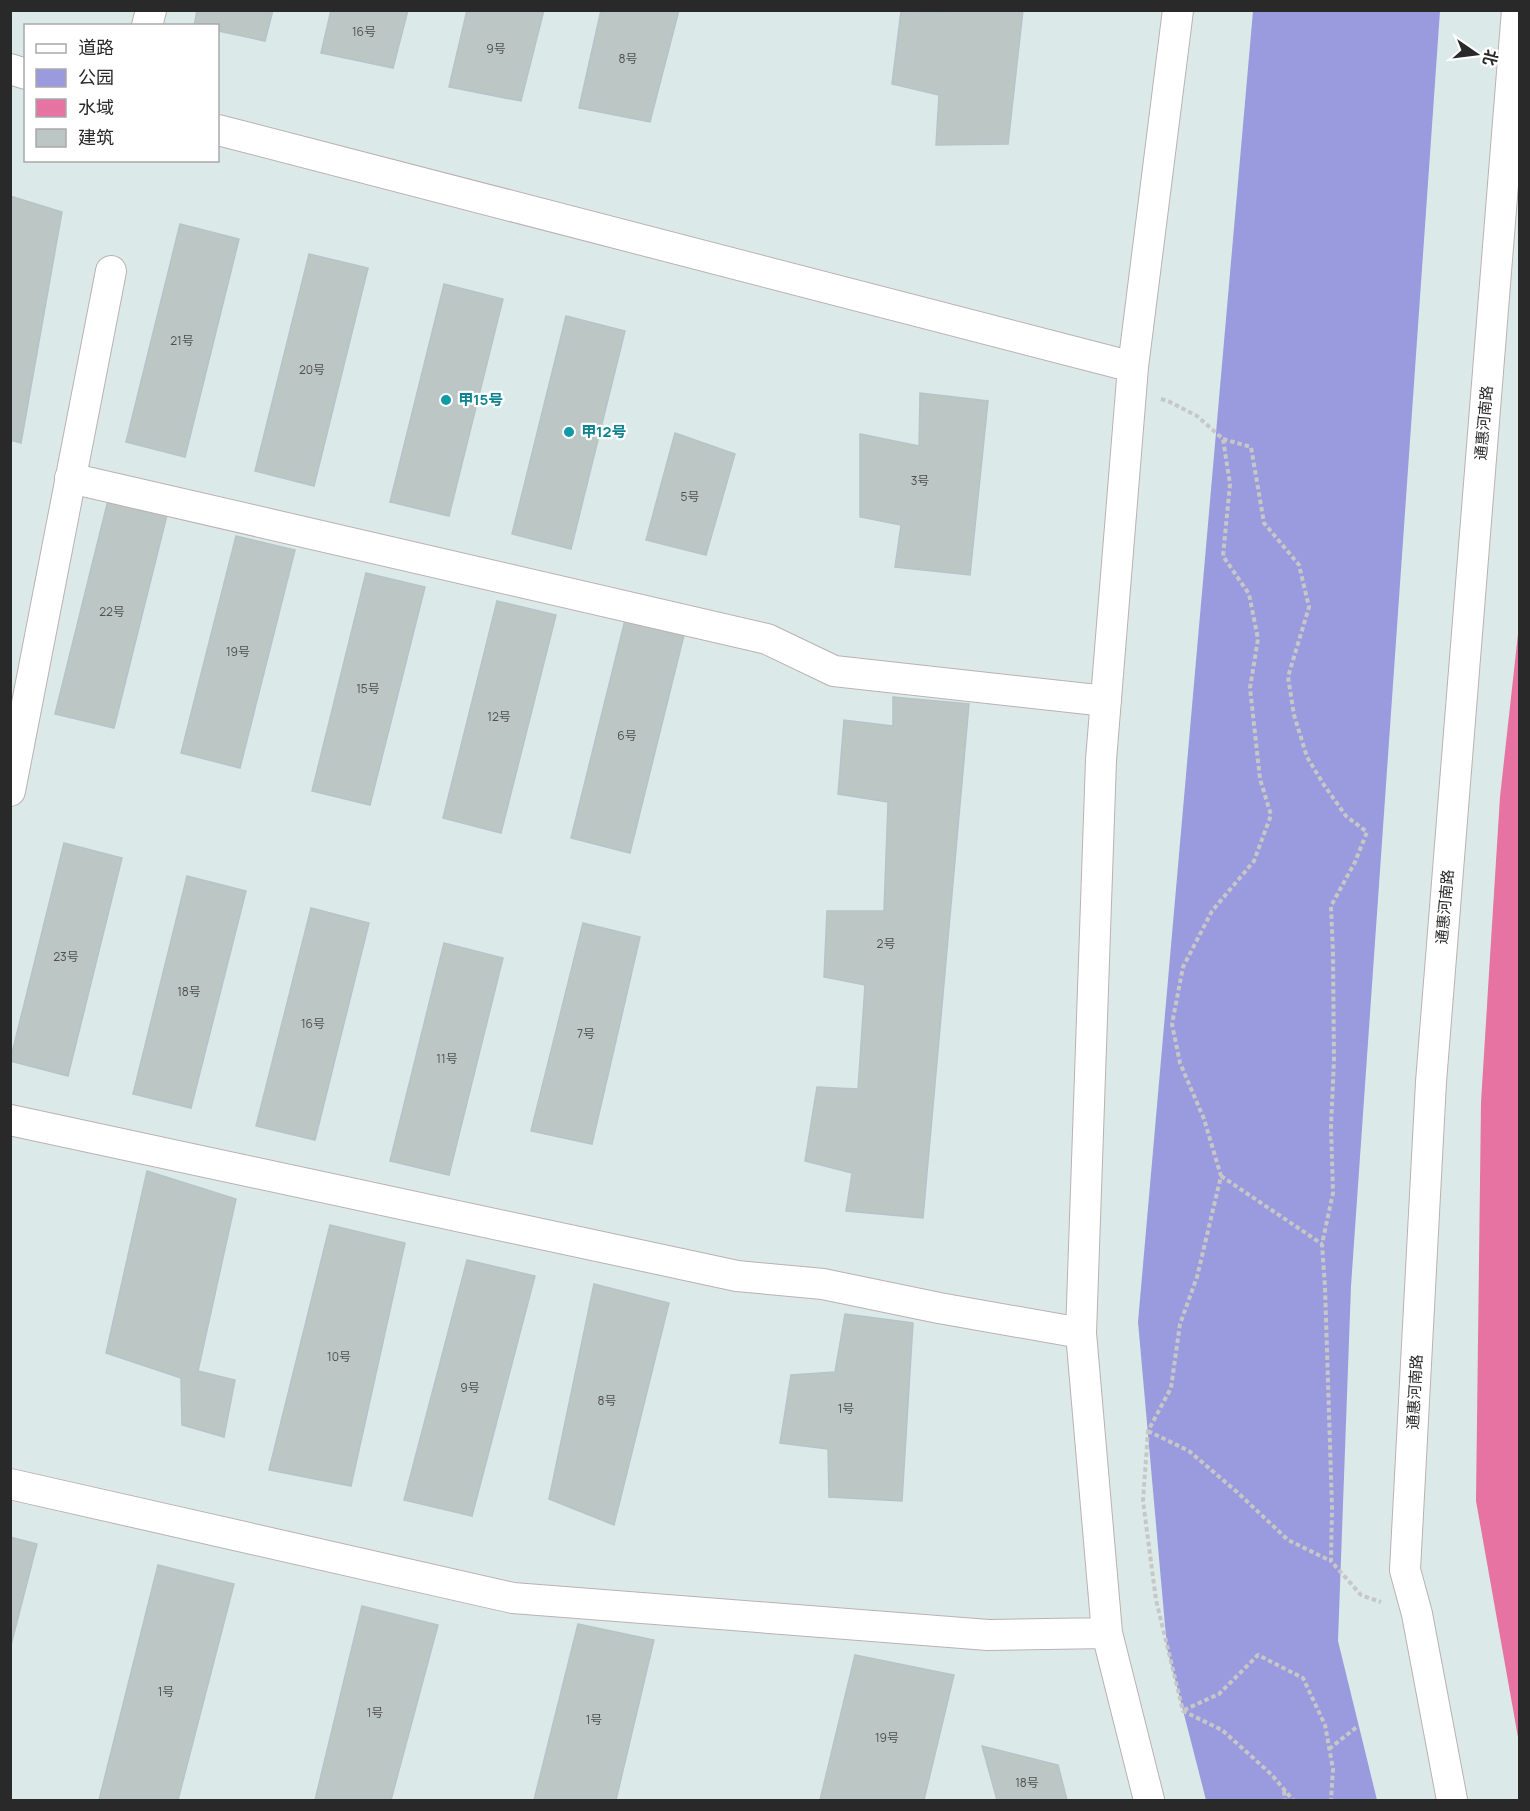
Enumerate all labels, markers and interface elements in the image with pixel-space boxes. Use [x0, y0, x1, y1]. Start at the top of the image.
house number: 16号 [352, 23, 376, 40]
legend [24, 24, 219, 162]
north arrow [1446, 24, 1506, 84]
text: 道路 [78, 35, 114, 59]
house number: 9号 [486, 40, 506, 57]
text: 北 [1478, 47, 1503, 68]
house number: 8号 [619, 50, 637, 67]
text: 公园 [78, 65, 114, 89]
text: 水域 [78, 95, 114, 119]
text: 建筑 [78, 125, 114, 149]
house number: 21号 [170, 332, 194, 349]
house number: 20号 [299, 361, 325, 378]
street label: 通惠河南路 [1470, 385, 1497, 461]
place label: 甲15号 [458, 389, 503, 410]
marker: 甲15号 [439, 393, 453, 407]
place label: 甲12号 [581, 421, 627, 442]
marker: 甲12号 [562, 425, 576, 439]
house number: 3号 [911, 472, 929, 489]
house number: 5号 [681, 488, 699, 505]
house number: 22号 [99, 603, 125, 620]
house number: 19号 [226, 643, 250, 660]
house number: 15号 [356, 680, 380, 697]
house number: 12号 [487, 708, 511, 725]
house number: 6号 [617, 727, 637, 744]
street label: 通惠河南路 [1431, 869, 1458, 945]
house number: 2号 [877, 935, 895, 952]
house number: 23号 [53, 948, 79, 965]
house number: 18号 [177, 983, 201, 1000]
house number: 16号 [301, 1015, 325, 1032]
house number: 7号 [577, 1025, 595, 1042]
house number: 11号 [436, 1050, 458, 1067]
house number: 10号 [327, 1348, 351, 1365]
street label: 通惠河南路 [1402, 1354, 1427, 1430]
house number: 9号 [460, 1379, 480, 1396]
house number: 8号 [598, 1392, 616, 1409]
house number: 1号 [838, 1400, 854, 1417]
house number: 1号 [158, 1683, 174, 1700]
house number: 1号 [367, 1704, 383, 1721]
house number: 1号 [586, 1711, 602, 1728]
house number: 19号 [875, 1729, 899, 1746]
house number: 18号 [1015, 1774, 1039, 1791]

